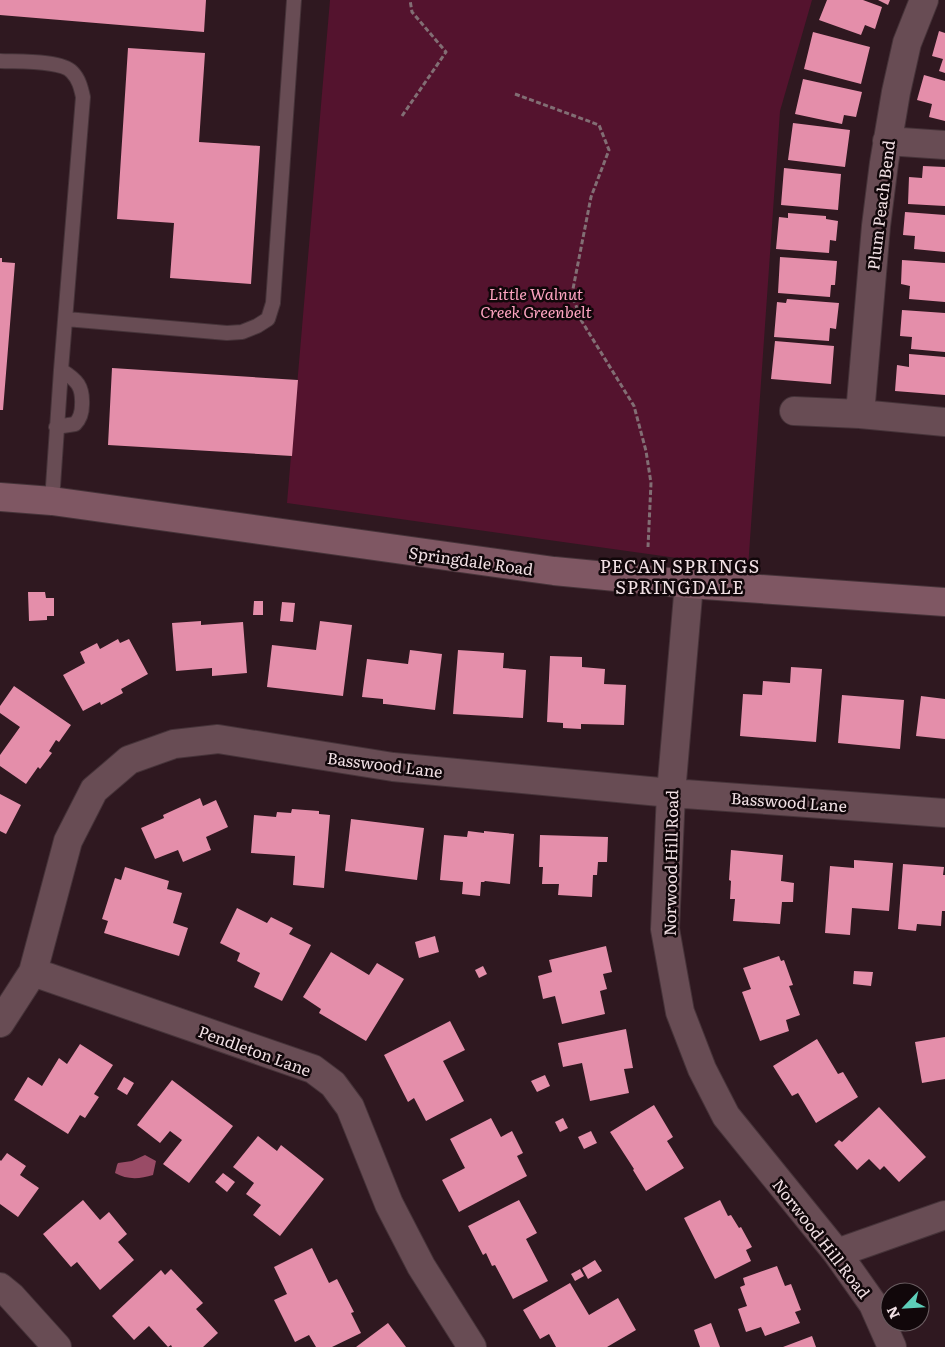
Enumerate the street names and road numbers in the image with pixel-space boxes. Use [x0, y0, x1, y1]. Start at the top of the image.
street label: Plum Peach Bend [860, 138, 900, 271]
street label: Springdale Road [407, 539, 535, 581]
street label: Basswood Lane [326, 745, 444, 783]
street label: Basswood Lane [730, 785, 848, 817]
street label: Norwood Hill Road [657, 790, 683, 936]
street label: Pendleton Lane [195, 1019, 315, 1081]
street label: Norwood Hill Road [768, 1173, 877, 1303]

